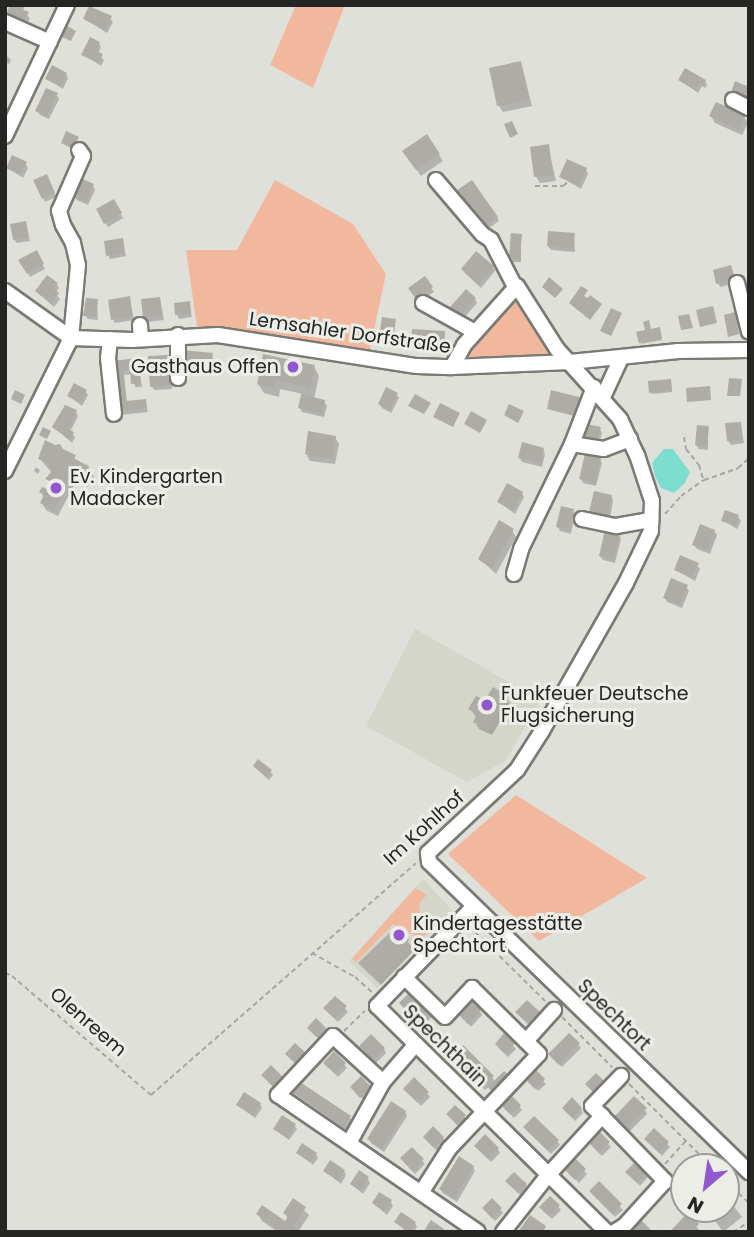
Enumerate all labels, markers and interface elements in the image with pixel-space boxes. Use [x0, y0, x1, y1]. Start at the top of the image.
street label: Lemsahler Dorfstraße [248, 308, 452, 358]
place label: Gasthaus Offen [131, 356, 279, 378]
marker: Gasthaus Offen [285, 359, 301, 375]
place label: Ev. Kindergarten Madacker [70, 466, 223, 510]
marker: Ev. Kindergarten Madacker [48, 480, 64, 496]
place label: Funkfeuer Deutsche Flugsicherung [501, 683, 688, 727]
marker: Funkfeuer Deutsche Flugsicherung [479, 697, 495, 713]
street label: Im Kohlhof [379, 786, 469, 870]
place label: Kindertagesstätte Spechtort [413, 913, 583, 957]
marker: Kindertagesstätte Spechtort [391, 927, 407, 943]
street label: Spechtort [573, 975, 655, 1055]
street label: Olenreem [45, 983, 131, 1061]
street label: Spechthain [398, 1000, 492, 1092]
north arrow [670, 1153, 740, 1223]
text: N [683, 1190, 708, 1220]

